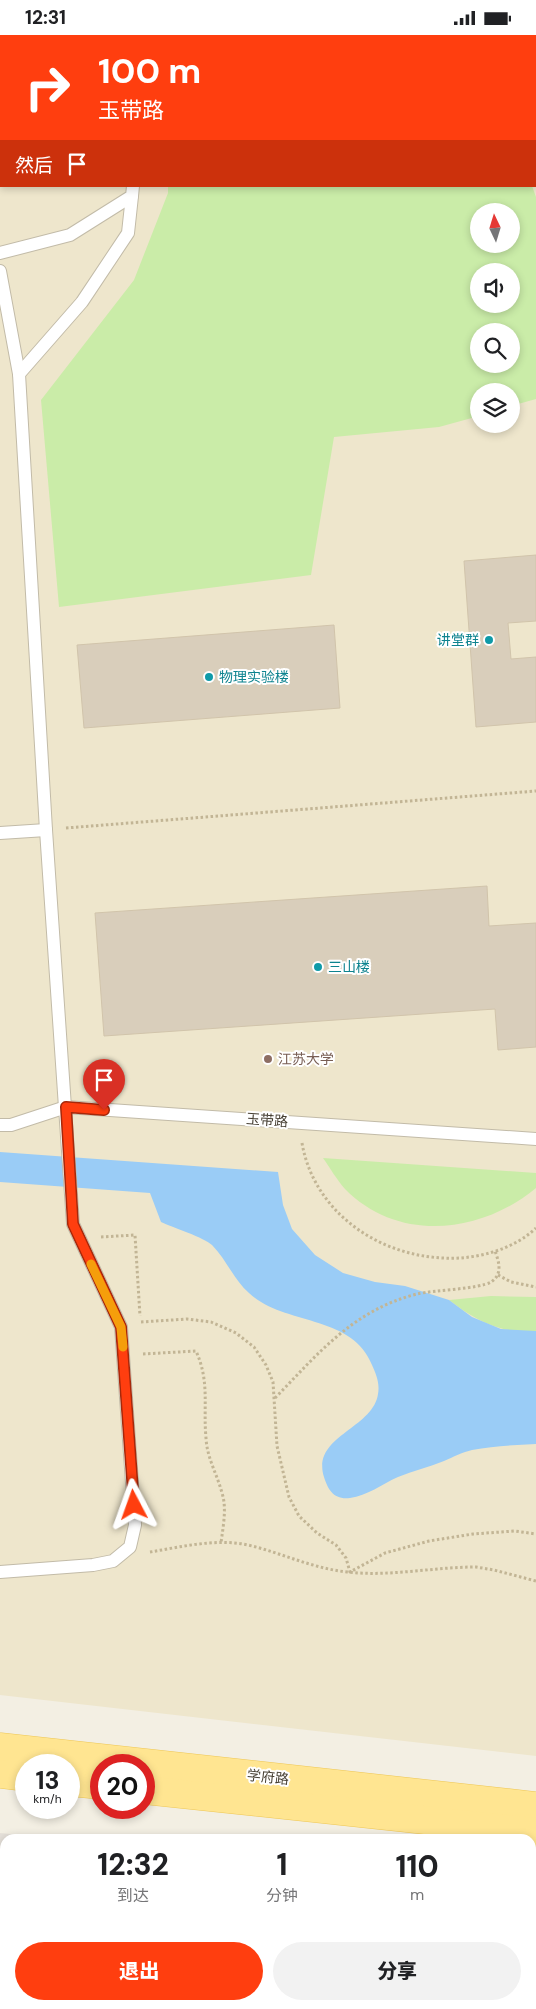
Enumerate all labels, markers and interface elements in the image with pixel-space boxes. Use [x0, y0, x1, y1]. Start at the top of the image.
text: 12:31 [25, 5, 66, 30]
text: 100 m [98, 48, 201, 94]
icon: right [15, 55, 80, 120]
text: 玉带路 [98, 96, 164, 125]
icon: arrive [63, 150, 91, 178]
text: 然后 [15, 153, 53, 178]
north arrow [470, 203, 520, 253]
map controls [470, 203, 520, 433]
button: sound [470, 263, 520, 313]
button: search [470, 323, 520, 373]
button: layers [470, 383, 520, 433]
place label: 讲堂群 [437, 631, 479, 649]
marker: 讲堂群 [483, 634, 495, 646]
place label: 物理实验楼 [219, 668, 289, 686]
marker: 物理实验楼 [203, 671, 215, 683]
place label: 三山楼 [328, 958, 370, 976]
marker: 三山楼 [312, 961, 324, 973]
place label: 江苏大学 [278, 1050, 334, 1068]
marker: 江苏大学 [262, 1053, 274, 1065]
pin [83, 1059, 125, 1110]
icon: arrive [90, 1066, 118, 1094]
street label: 玉带路 [245, 1110, 289, 1130]
position arrow [107, 1478, 159, 1530]
speed limit sign: 20 [90, 1754, 155, 1819]
text: 13 [35, 1764, 60, 1797]
street label: 学府路 [246, 1766, 290, 1788]
text: km/h [33, 1791, 62, 1807]
text: 12:32 [97, 1845, 169, 1884]
text: 1 [277, 1845, 288, 1884]
text: 110 [395, 1847, 439, 1886]
text: m [410, 1884, 424, 1905]
text: 到达 [117, 1885, 149, 1906]
text: 分钟 [266, 1885, 298, 1906]
button: 退出 [15, 1942, 263, 2000]
button: 分享 [273, 1942, 521, 2000]

